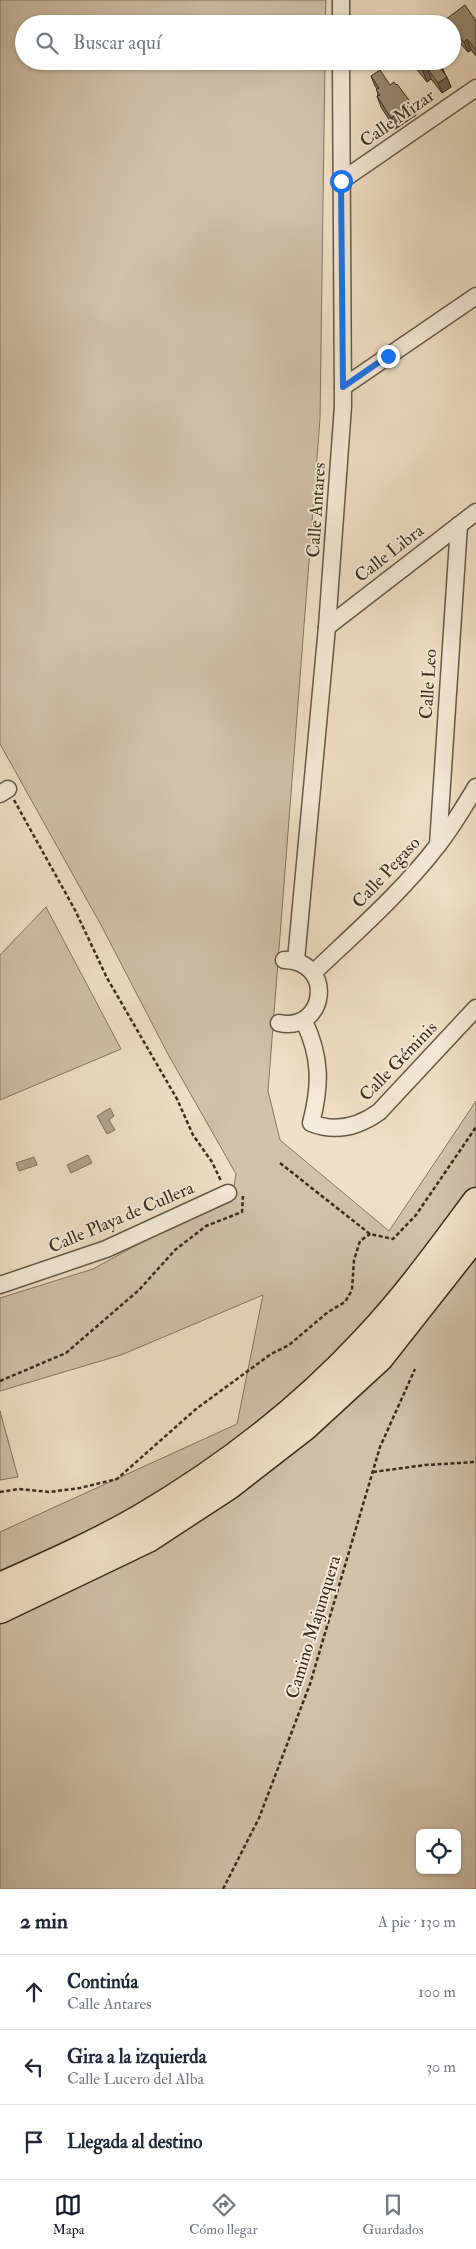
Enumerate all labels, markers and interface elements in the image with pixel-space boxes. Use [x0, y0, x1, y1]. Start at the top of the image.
search box [15, 15, 461, 70]
icon: search [33, 29, 61, 57]
text: Buscar aquí [73, 31, 161, 55]
street label: Calle Mizar [355, 84, 439, 152]
route start [330, 170, 353, 193]
route end [377, 345, 400, 368]
street label: Calle Antares [302, 462, 331, 558]
street label: Calle Libra [350, 519, 429, 588]
street label: Calle Leo [415, 648, 442, 720]
street label: Calle Pegaso [347, 831, 426, 913]
street label: Calle Géminis [354, 1016, 442, 1106]
street label: Calle Playa de Cullera [45, 1176, 198, 1258]
street label: Camino Majunquera [281, 1552, 346, 1702]
map controls [416, 1829, 461, 1874]
button: locate [416, 1829, 461, 1874]
text: 2 min [20, 1908, 68, 1935]
text: A pie · 130 m [378, 1912, 456, 1932]
text: Continúa [67, 1970, 138, 1994]
icon: ahead [20, 1978, 48, 2006]
text: 100 m [418, 1982, 456, 2002]
text: Calle Antares [67, 1994, 152, 2014]
text: Gira a la izquierda [67, 2045, 206, 2069]
icon: left [20, 2053, 48, 2081]
text: 30 m [426, 2057, 456, 2077]
text: Calle Lucero del Alba [67, 2069, 204, 2089]
icon: arrive [20, 2128, 48, 2156]
text: Llegada al destino [67, 2130, 202, 2154]
tab: Mapa [52, 2191, 84, 2238]
tab: Cómo llegar [189, 2191, 258, 2238]
tab: Guardados [363, 2191, 424, 2238]

